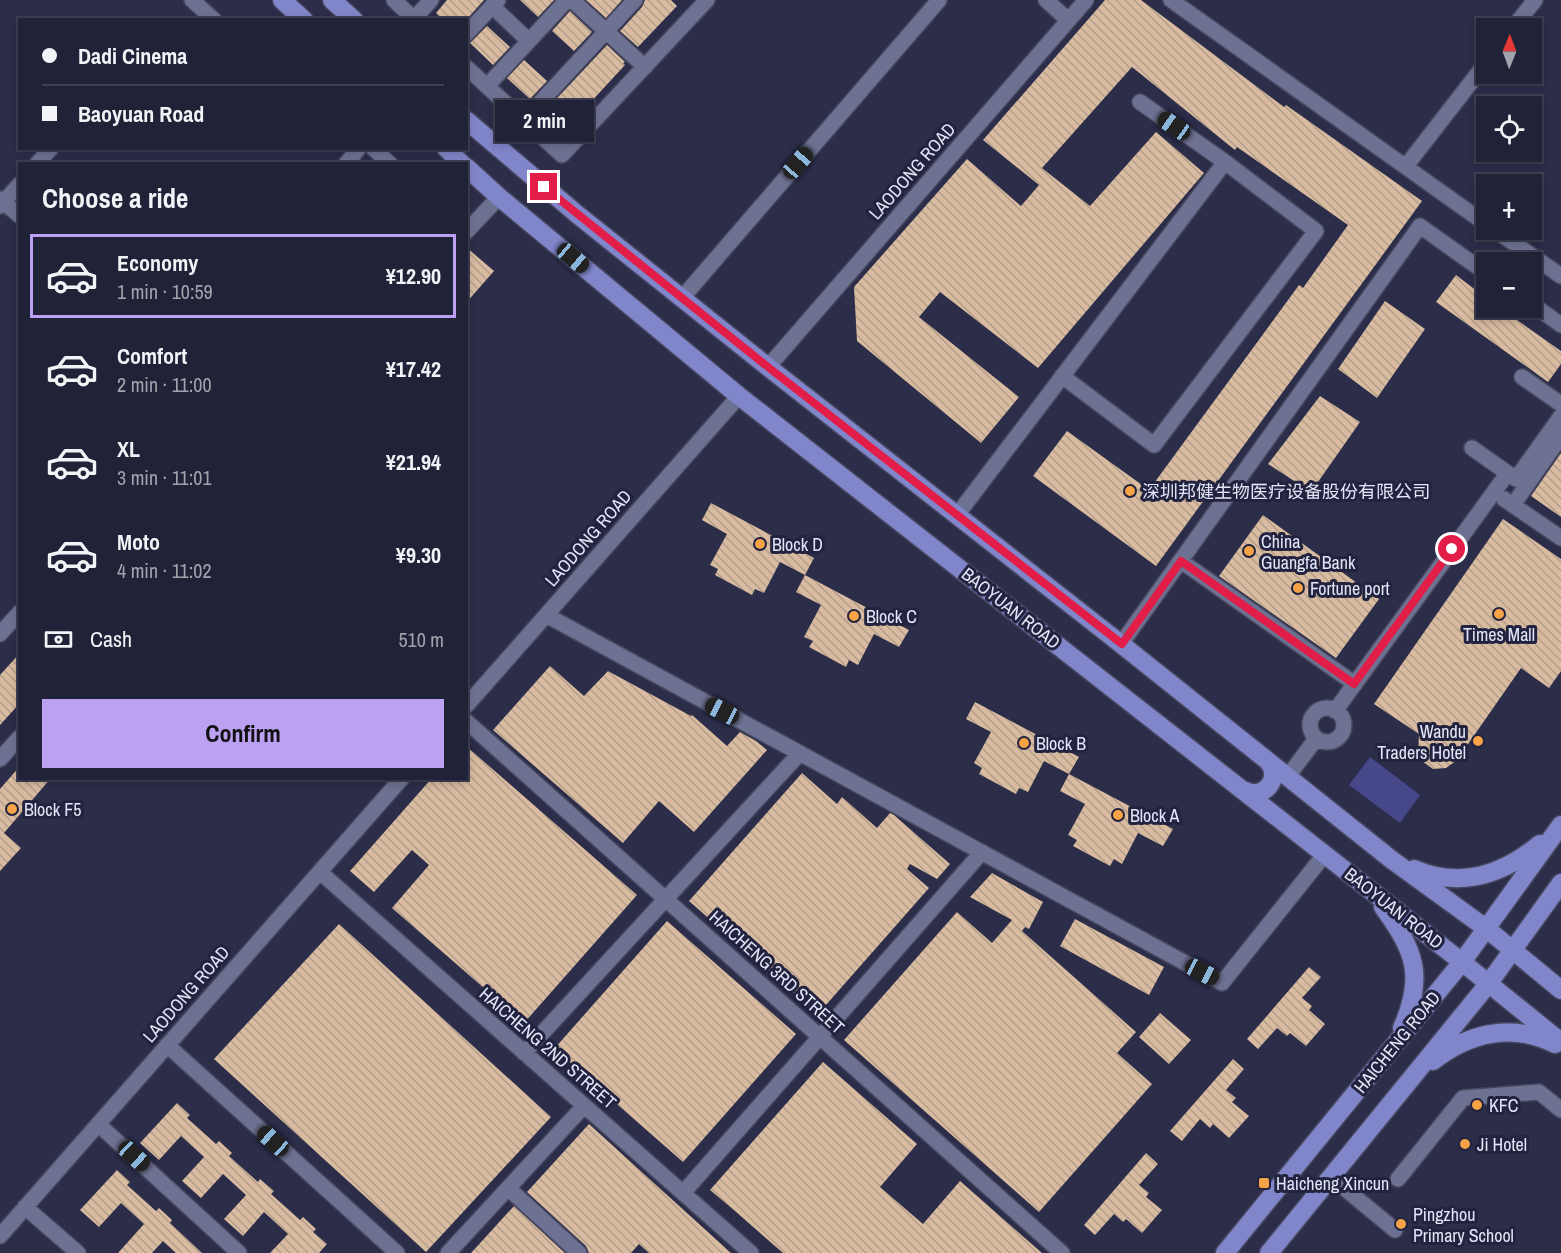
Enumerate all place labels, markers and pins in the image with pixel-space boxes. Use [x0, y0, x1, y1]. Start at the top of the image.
place label: 深圳邦健生物医疗设备股份有限公司 [1142, 479, 1430, 504]
marker: 深圳邦健生物医疗设备股份有限公司 [1123, 484, 1137, 498]
place label: China Guangfa Bank [1261, 529, 1356, 575]
place label: Block D [772, 532, 823, 557]
marker: Block D [753, 537, 767, 551]
marker: China Guangfa Bank [1242, 544, 1256, 558]
place label: Fortune port [1310, 576, 1390, 601]
marker: Fortune port [1291, 581, 1305, 595]
place label: Block C [866, 604, 917, 629]
marker: Times Mall [1492, 607, 1506, 621]
marker: Block C [847, 609, 861, 623]
place label: Times Mall [1463, 622, 1535, 647]
place label: Wandu Traders Hotel [1377, 719, 1466, 765]
place label: Block B [1036, 731, 1086, 756]
marker: Wandu Traders Hotel [1471, 734, 1485, 748]
marker: Block B [1017, 736, 1031, 750]
place label: Block F5 [24, 797, 81, 822]
marker: Block F5 [5, 802, 19, 816]
place label: Block A [1130, 803, 1179, 828]
marker: Block A [1111, 808, 1125, 822]
place label: KFC [1489, 1093, 1519, 1118]
marker: KFC [1470, 1098, 1484, 1112]
place label: Ji Hotel [1477, 1132, 1527, 1157]
marker: Ji Hotel [1458, 1137, 1472, 1151]
place label: Haicheng Xincun [1276, 1171, 1389, 1196]
marker: Haicheng Xincun [1257, 1176, 1271, 1190]
place label: Pingzhou Primary School [1413, 1202, 1514, 1248]
marker: Pingzhou Primary School [1394, 1217, 1408, 1231]

